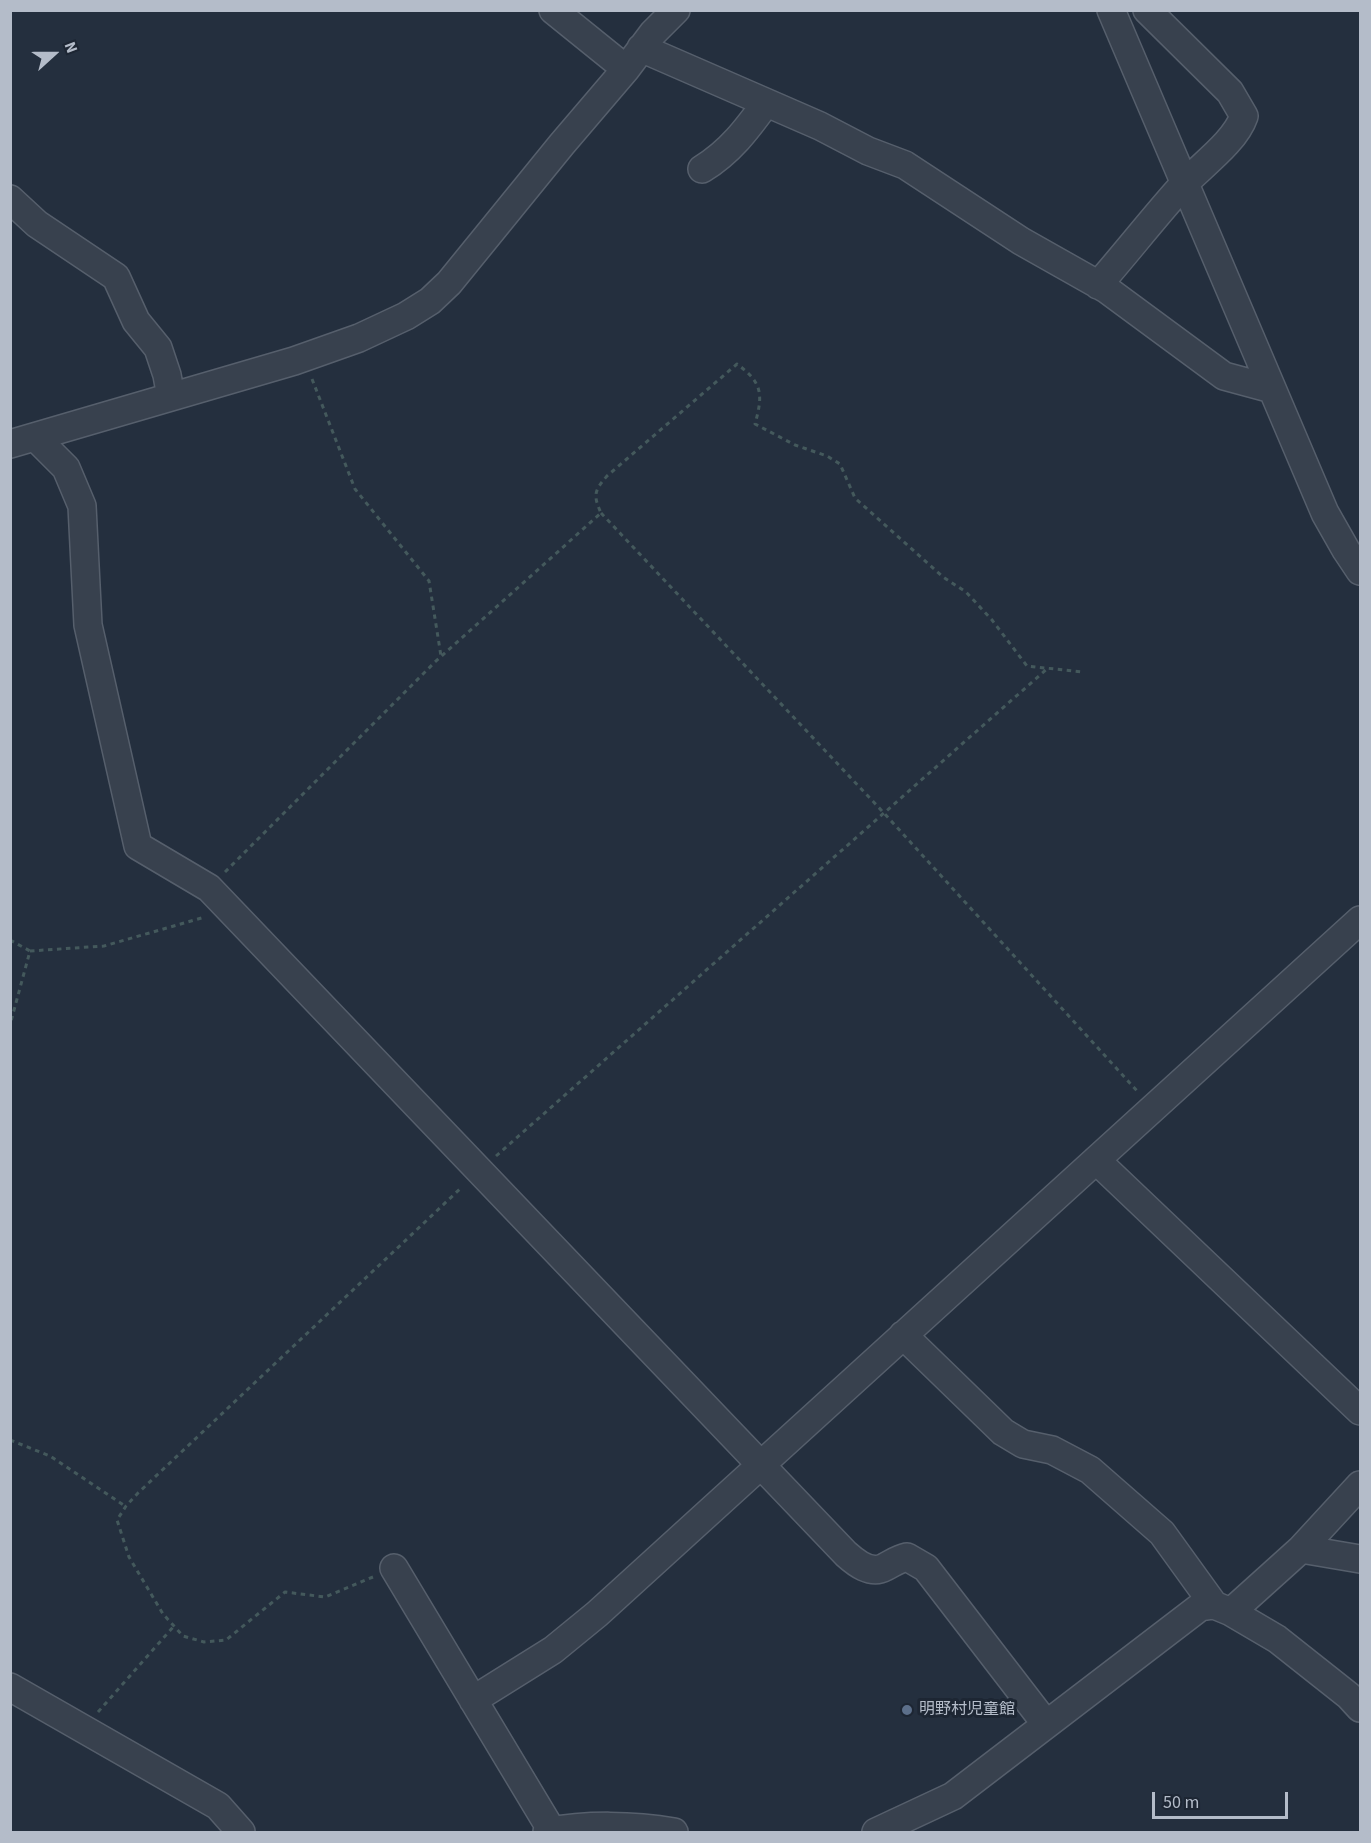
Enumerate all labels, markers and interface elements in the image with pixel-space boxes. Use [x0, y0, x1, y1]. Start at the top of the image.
north arrow [24, 24, 84, 84]
text: N [59, 39, 83, 56]
place label: 明野村児童館 [919, 1700, 1015, 1720]
marker: 明野村児童館 [900, 1703, 914, 1717]
scale bar [1155, 1780, 1292, 1818]
text: 50 m [1163, 1790, 1199, 1815]

